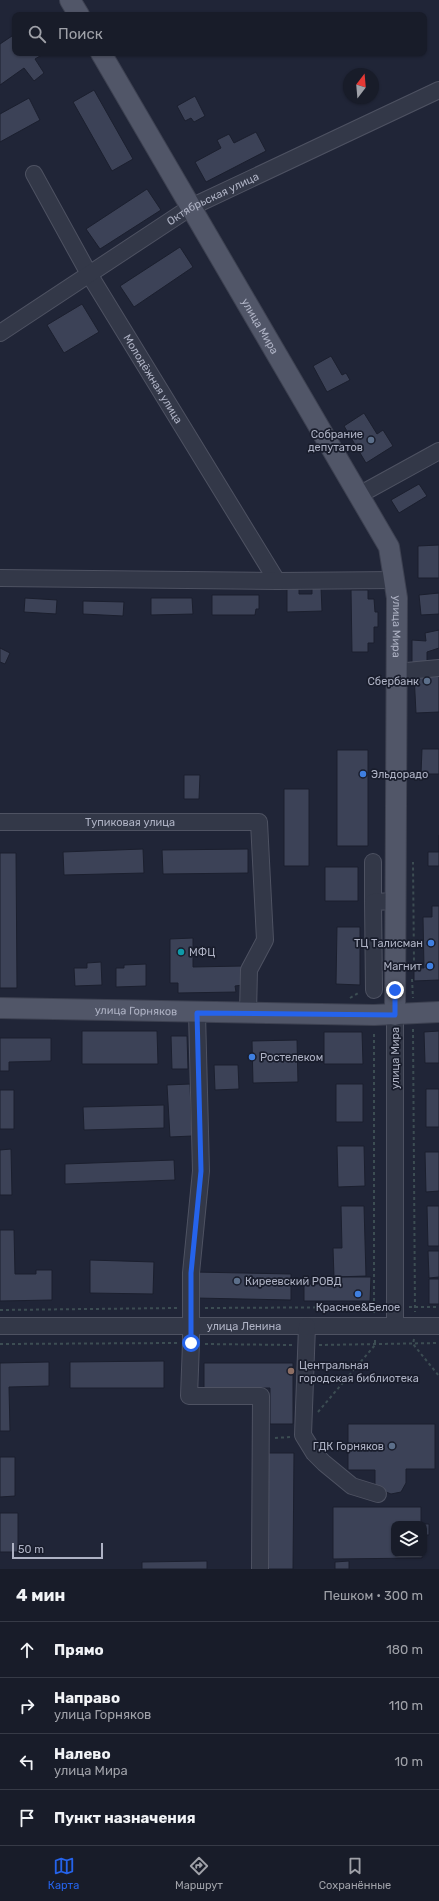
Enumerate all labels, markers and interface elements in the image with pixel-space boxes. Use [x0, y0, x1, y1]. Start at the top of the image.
search box [12, 12, 427, 56]
icon: search [26, 23, 48, 45]
text: Поиск [58, 25, 103, 43]
north arrow [343, 68, 379, 104]
street label: Октябрьская улица [165, 170, 261, 228]
street label: улица Мира [238, 296, 281, 357]
street label: Молодёжная улица [120, 332, 185, 426]
place label: Собрание депутатов [308, 428, 363, 454]
marker: Собрание депутатов [366, 435, 376, 445]
street label: улица Мира [390, 595, 403, 658]
place label: Сбербанк [368, 675, 419, 688]
marker: Сбербанк [422, 676, 432, 686]
place label: Эльдорадо [371, 768, 428, 781]
marker: Эльдорадо [358, 769, 368, 779]
street label: Тупиковая улица [85, 816, 175, 829]
place label: ТЦ Талисман [354, 937, 423, 950]
marker: ТЦ Талисман [426, 938, 436, 948]
place label: МФЦ [189, 946, 215, 959]
marker: МФЦ [176, 947, 186, 957]
place label: Магнит [383, 960, 422, 973]
marker: Магнит [425, 961, 435, 971]
route end [386, 981, 404, 999]
street label: улица Горняков [95, 1004, 177, 1018]
street label: улица Мира [389, 1027, 402, 1089]
place label: Ростелеком [260, 1051, 323, 1064]
marker: Ростелеком [247, 1052, 257, 1062]
place label: Киреевский РОВД [245, 1275, 342, 1288]
marker: Киреевский РОВД [232, 1276, 242, 1286]
marker: Красное&Белое [353, 1289, 363, 1299]
place label: Красное&Белое [316, 1301, 400, 1314]
street label: улица Ленина [207, 1320, 281, 1333]
route start [182, 1334, 200, 1352]
place label: Центральная городская библиотека [299, 1359, 419, 1385]
marker: Центральная городская библиотека [286, 1366, 296, 1376]
place label: ГДК Горняков [313, 1440, 384, 1453]
marker: ГДК Горняков [387, 1441, 397, 1451]
map controls [391, 1521, 427, 1557]
button: layers [391, 1521, 427, 1557]
scale bar [12, 1541, 103, 1560]
text: 50 m [18, 1543, 44, 1556]
text: 4 мин [16, 1585, 65, 1605]
text: Пешком · 300 m [323, 1588, 423, 1603]
icon: ahead [16, 1639, 38, 1661]
text: Прямо [54, 1641, 104, 1659]
text: 180 m [386, 1642, 423, 1657]
text: Направо [54, 1689, 120, 1707]
icon: right [16, 1695, 38, 1717]
text: 110 m [389, 1698, 423, 1713]
text: улица Горняков [54, 1707, 151, 1722]
text: Налево [54, 1745, 111, 1763]
icon: left [16, 1751, 38, 1773]
text: 10 m [394, 1754, 423, 1769]
text: улица Мира [54, 1763, 128, 1778]
icon: arrive [16, 1807, 38, 1829]
text: Пункт назначения [54, 1809, 196, 1827]
tab: Карта [48, 1855, 79, 1892]
tab: Маршрут [175, 1855, 223, 1892]
tab: Сохранённые [319, 1855, 391, 1892]

